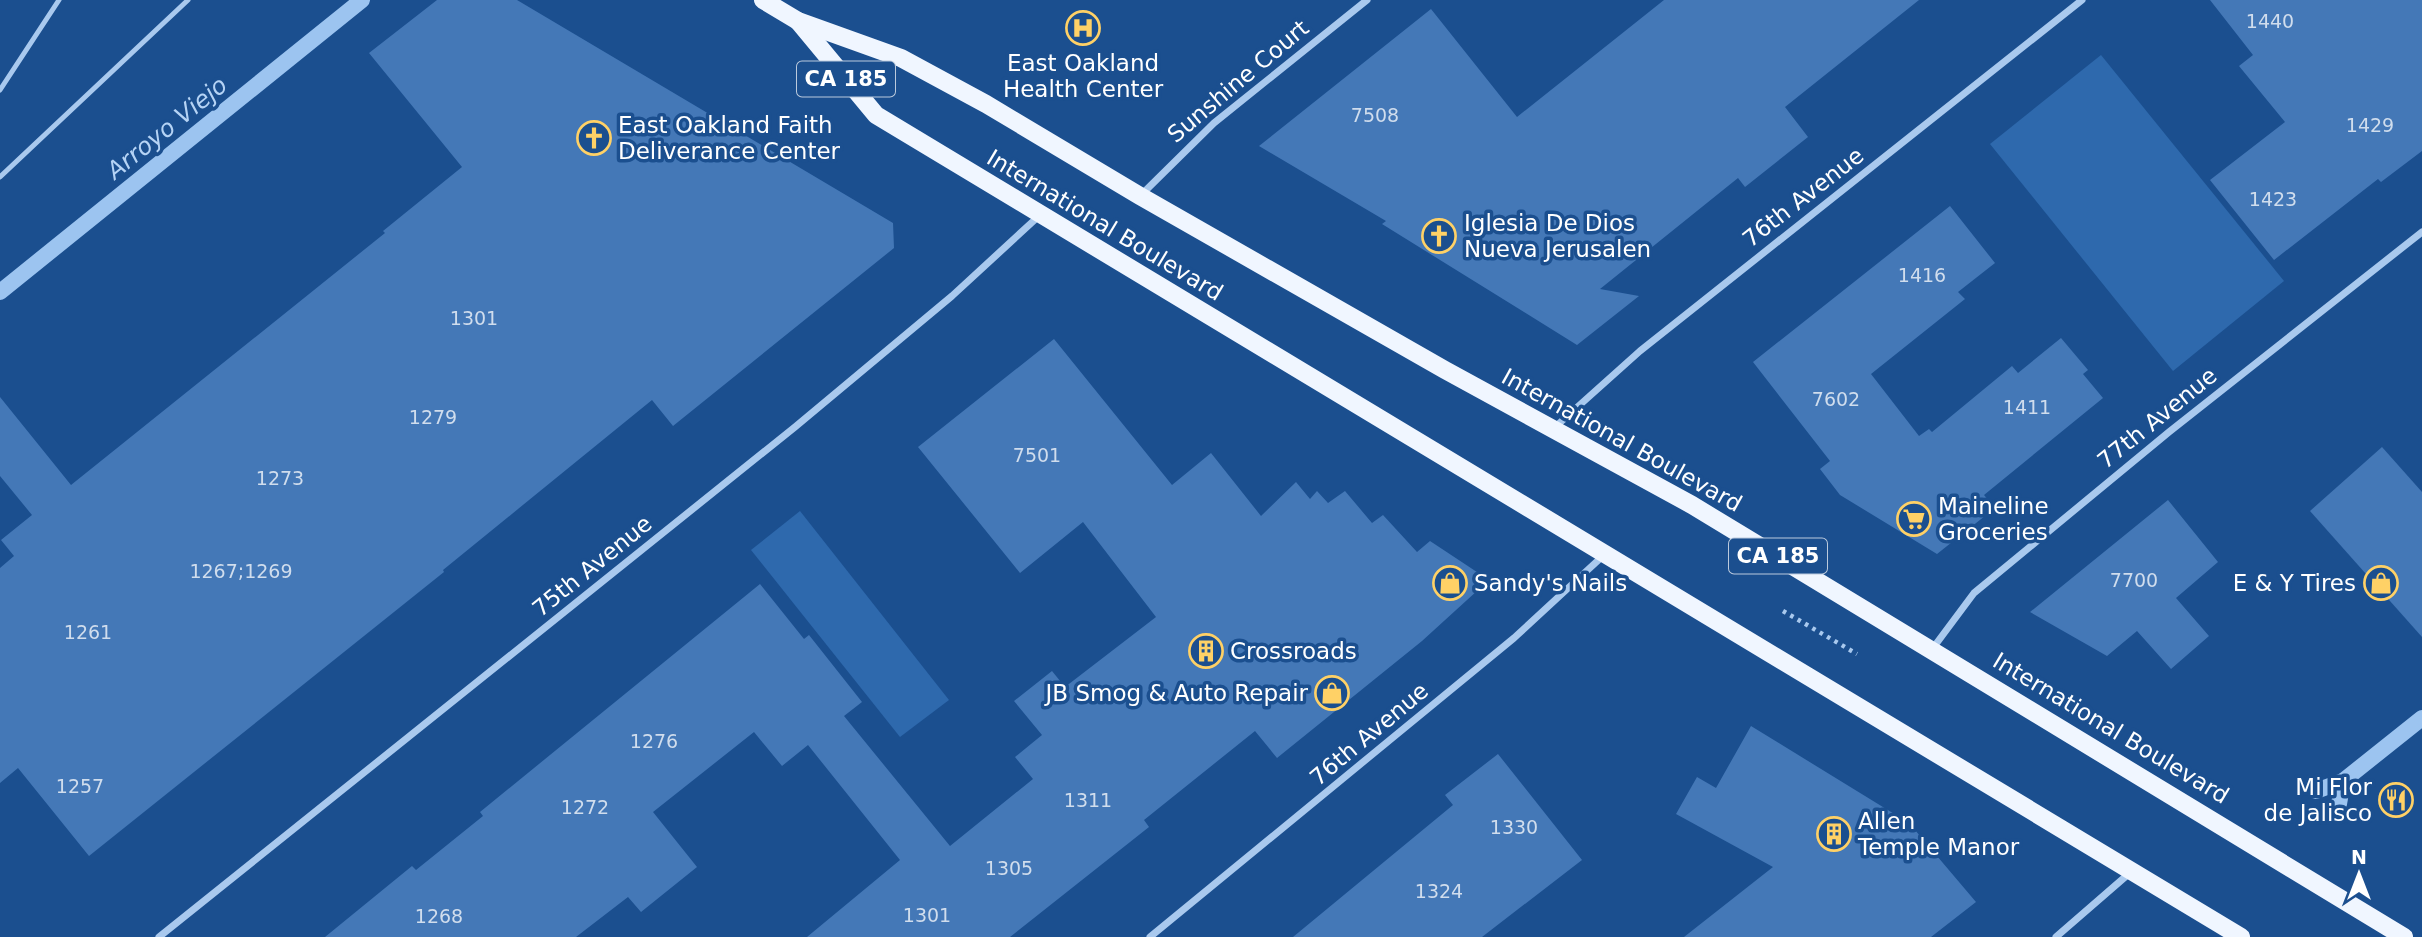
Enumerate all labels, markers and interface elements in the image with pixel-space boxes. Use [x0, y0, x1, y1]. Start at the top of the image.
hospital icon: East Oakland Health Center [1064, 9, 1102, 47]
house number: 1440 [2246, 10, 2294, 32]
street label: Sunshine Court [1162, 14, 1314, 148]
place label: East Oakland Health Center [1003, 50, 1164, 102]
road number: CA 185 [797, 62, 895, 96]
water label: Arroyo Viejo [100, 71, 233, 186]
house number: 7508 [1351, 104, 1399, 126]
place label: East Oakland Faith Deliverance Center [618, 112, 841, 164]
house number: 1429 [2346, 114, 2394, 136]
church icon: East Oakland Faith Deliverance Center [575, 119, 613, 157]
street label: 76th Avenue [1738, 142, 1868, 252]
street label: International Boulevard [982, 144, 1228, 306]
house number: 1423 [2249, 188, 2297, 210]
place label: Iglesia De Dios Nueva Jerusalen [1464, 210, 1651, 262]
church icon: Iglesia De Dios Nueva Jerusalen [1420, 217, 1458, 255]
house number: 1416 [1898, 264, 1946, 286]
house number: 1301 [450, 307, 498, 329]
street label: 77th Avenue [2092, 362, 2222, 474]
street label: International Boulevard [1497, 363, 1747, 517]
house number: 7602 [1812, 388, 1860, 410]
house number: 1411 [2003, 396, 2051, 418]
house number: 1279 [409, 406, 457, 428]
house number: 7501 [1013, 444, 1061, 466]
house number: 1273 [256, 467, 304, 489]
place label: Maineline Groceries [1938, 493, 2049, 545]
supermarket icon: Maineline Groceries [1895, 500, 1933, 538]
street label: 75th Avenue [527, 510, 657, 622]
road number: CA 185 [1729, 538, 1827, 574]
house number: 1267;1269 [189, 560, 293, 582]
shop icon: Sandy's Nails [1431, 564, 1469, 602]
shop icon: E & Y Tires [2362, 564, 2400, 602]
house number: 7700 [2110, 569, 2158, 591]
place label: Sandy's Nails [1474, 570, 1627, 596]
place label: E & Y Tires [2233, 570, 2356, 596]
house number: 1261 [64, 621, 112, 643]
building icon: Crossroads [1187, 632, 1225, 670]
place label: Crossroads [1230, 638, 1357, 664]
street label: International Boulevard [1988, 647, 2234, 809]
shop icon: JB Smog & Auto Repair [1313, 674, 1351, 712]
street label: 76th Avenue [1305, 677, 1433, 791]
place label: JB Smog & Auto Repair [1044, 680, 1309, 706]
house number: 1276 [630, 730, 678, 752]
place label: Mi Flor de Jalisco [2264, 774, 2373, 826]
house number: 1257 [56, 775, 104, 797]
restaurant icon: Mi Flor de Jalisco [2377, 781, 2415, 819]
house number: 1311 [1064, 789, 1112, 811]
house number: 1272 [561, 796, 609, 818]
place label: Allen Temple Manor [1857, 808, 2020, 860]
building icon: Allen Temple Manor [1815, 815, 1853, 853]
house number: 1330 [1490, 816, 1538, 838]
north arrow [2324, 839, 2394, 909]
text: N [2351, 846, 2367, 868]
house number: 1305 [985, 857, 1033, 879]
house number: 1324 [1415, 880, 1463, 902]
house number: 1301 [903, 904, 951, 926]
house number: 1268 [415, 905, 463, 927]

